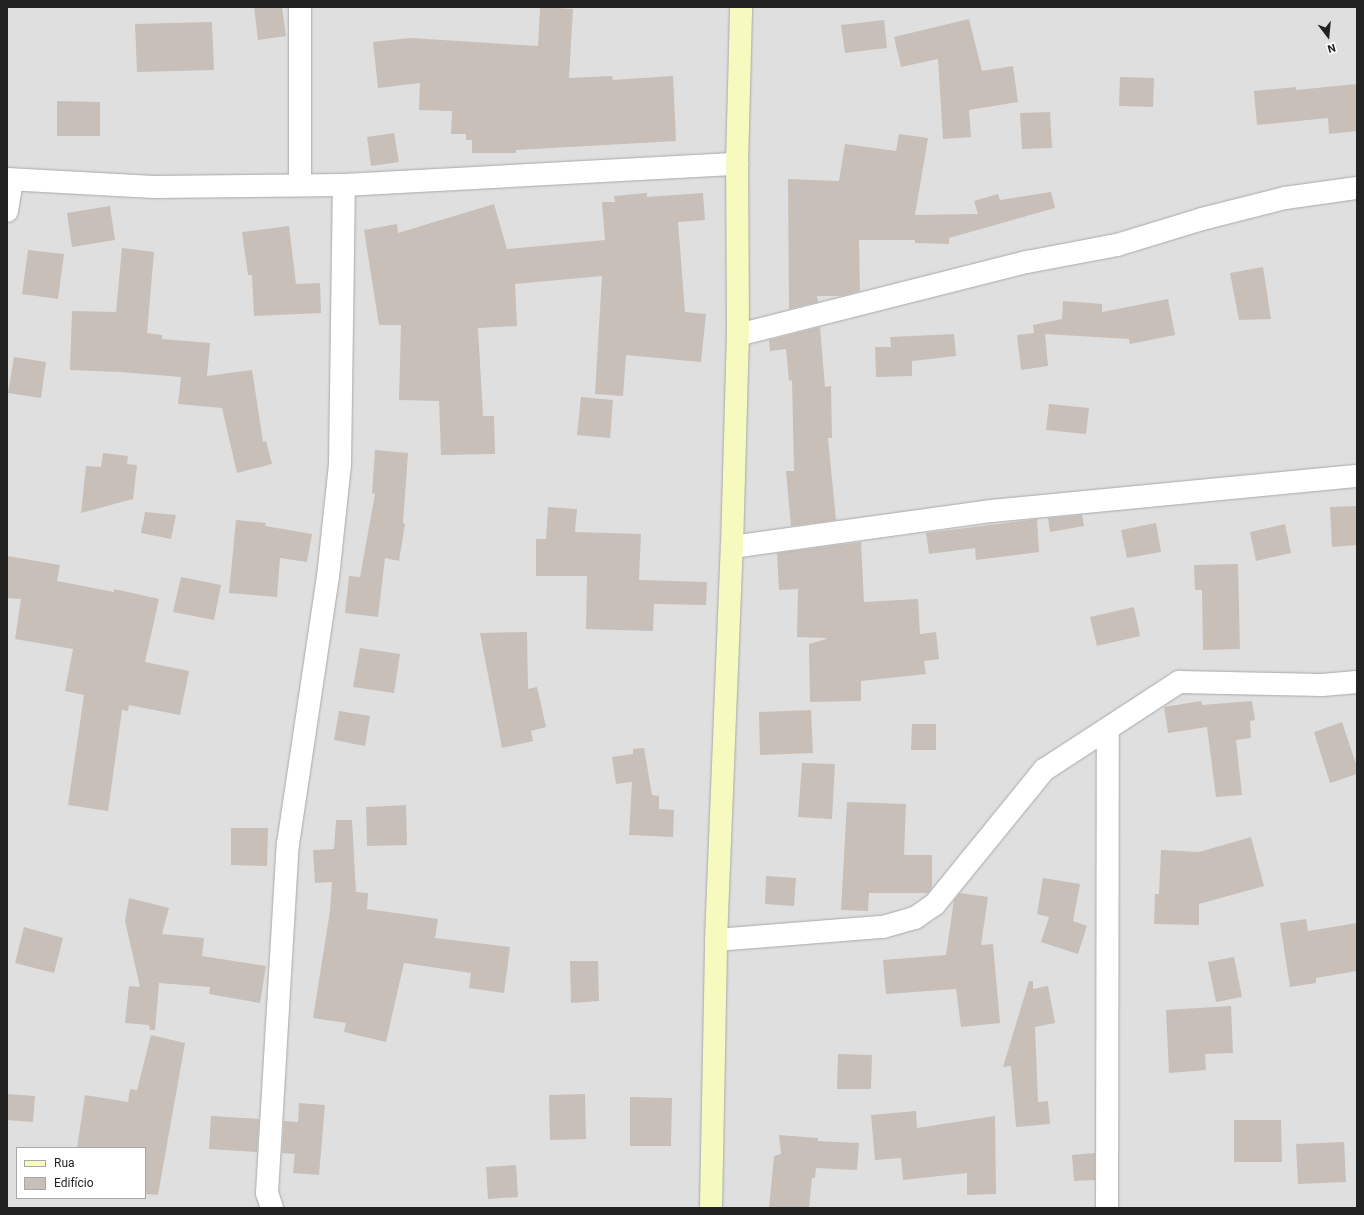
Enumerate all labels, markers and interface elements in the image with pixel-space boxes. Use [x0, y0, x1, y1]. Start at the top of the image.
north arrow [1308, 16, 1348, 56]
text: N [1326, 41, 1337, 55]
legend [16, 1147, 146, 1199]
text: Rua [54, 1156, 75, 1170]
text: Edifício [54, 1176, 94, 1190]

